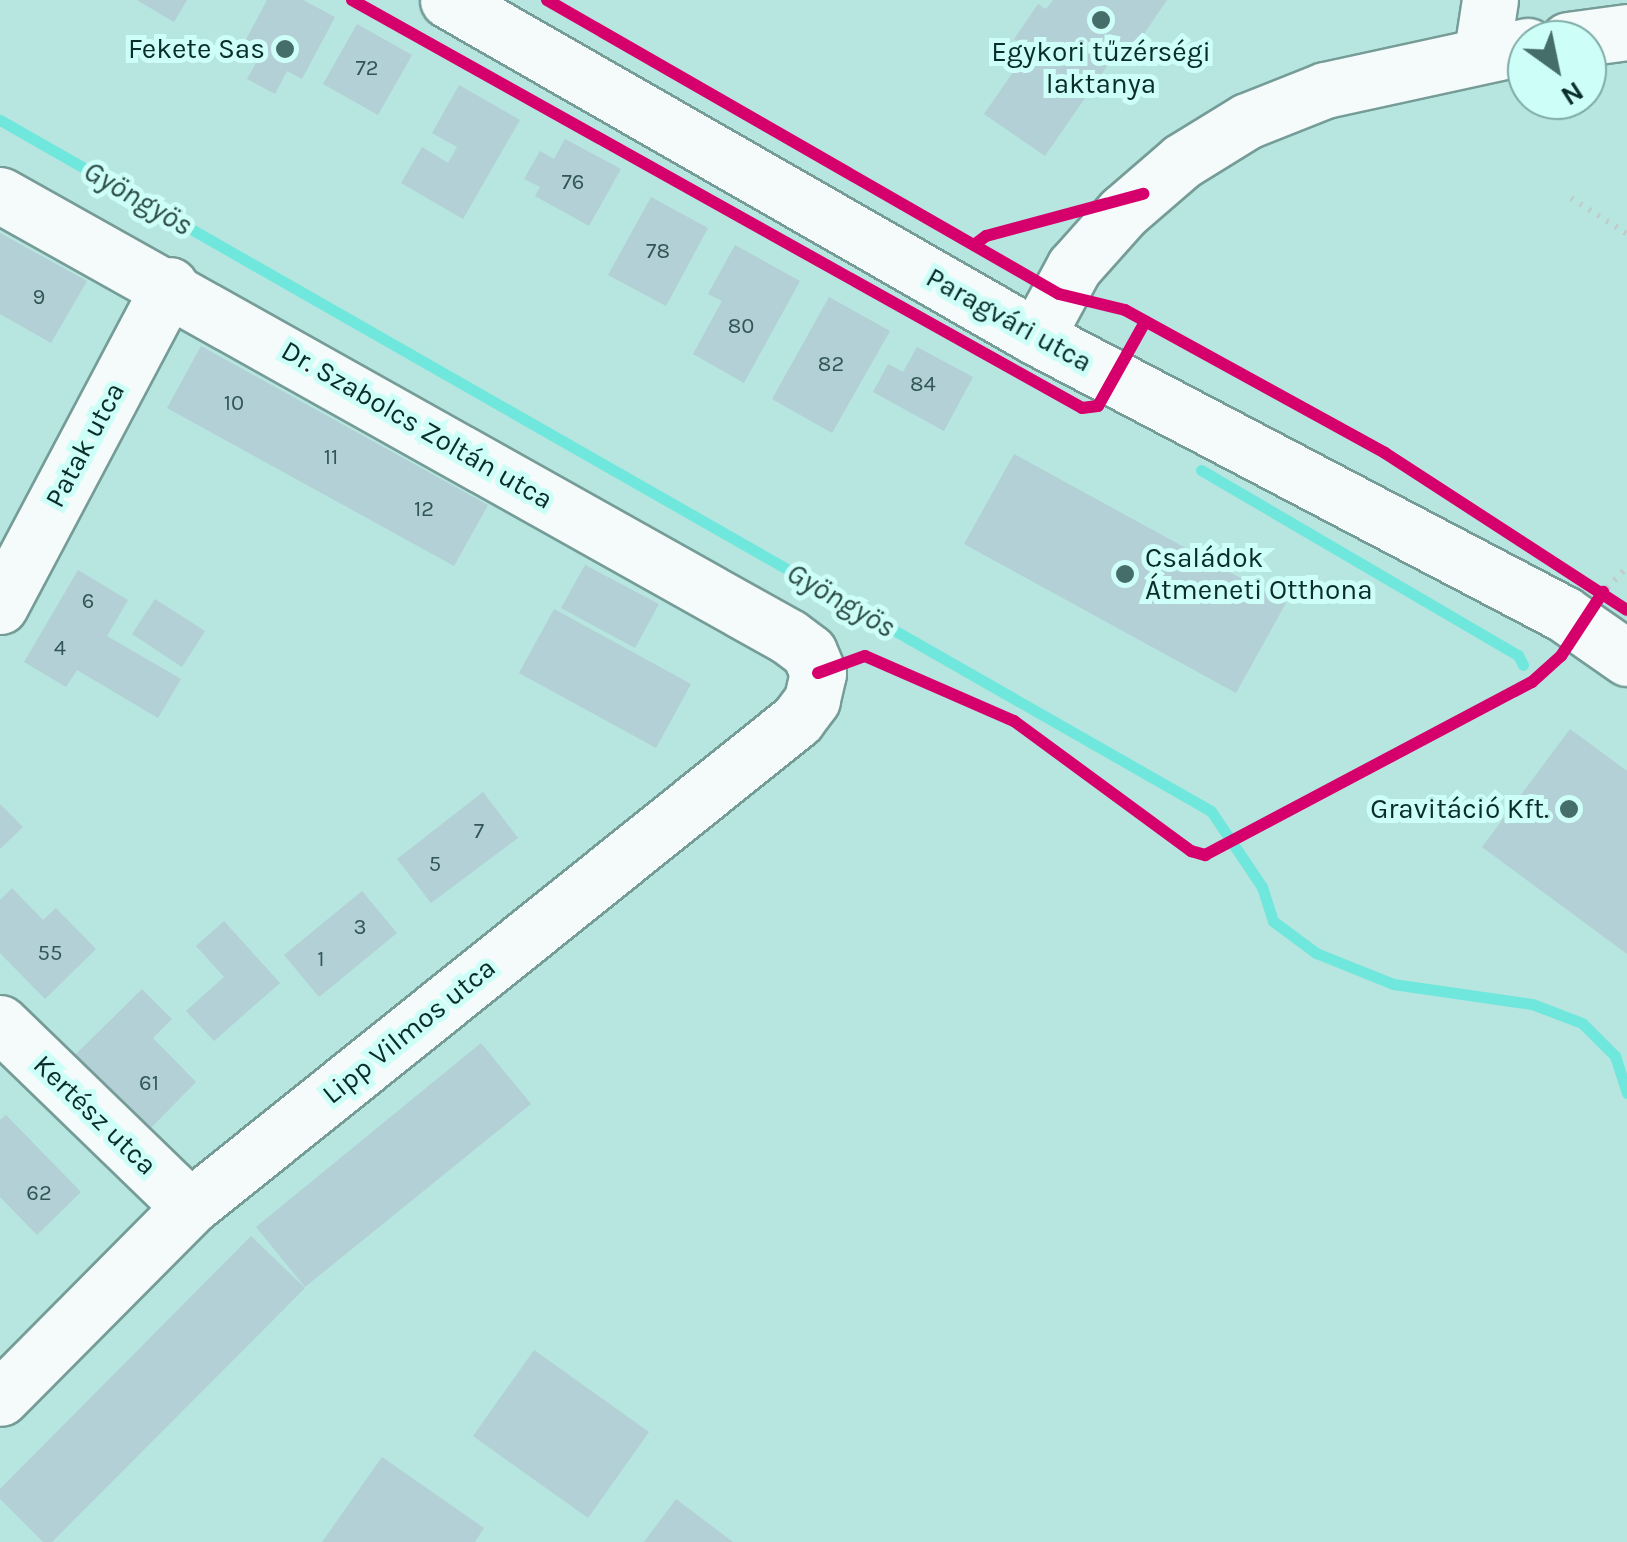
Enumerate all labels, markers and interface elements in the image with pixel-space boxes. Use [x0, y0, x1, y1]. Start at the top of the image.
marker: Egykori tűzérségi laktanya [1090, 9, 1112, 31]
north arrow [1507, 20, 1607, 120]
place label: Fekete Sas [128, 32, 265, 66]
place label: Egykori tűzérségi laktanya [991, 35, 1211, 101]
marker: Fekete Sas [274, 38, 296, 60]
house number: 72 [355, 56, 379, 82]
text: N [1555, 75, 1590, 113]
water label: Gyöngyös [77, 153, 199, 243]
house number: 76 [562, 170, 584, 196]
house number: 78 [646, 239, 670, 265]
street label: Paragvári utca [920, 261, 1098, 379]
house number: 9 [33, 285, 45, 311]
house number: 80 [728, 314, 754, 340]
street label: Dr. Szabolcs Zoltán utca [275, 333, 559, 517]
house number: 82 [818, 352, 844, 378]
house number: 84 [910, 372, 936, 398]
street label: Patak utca [38, 377, 132, 513]
house number: 10 [224, 391, 244, 417]
house number: 11 [324, 445, 338, 471]
house number: 12 [414, 497, 434, 523]
place label: Családok Átmeneti Otthona [1145, 541, 1373, 607]
water label: Gyöngyös [780, 555, 902, 645]
marker: Családok Átmeneti Otthona [1114, 563, 1136, 585]
house number: 6 [82, 589, 94, 615]
house number: 4 [54, 636, 66, 662]
place label: Gravitáció Kft. [1370, 792, 1549, 826]
marker: Gravitáció Kft. [1558, 798, 1580, 820]
house number: 7 [474, 819, 484, 845]
house number: 5 [429, 852, 441, 878]
house number: 3 [354, 915, 366, 941]
house number: 55 [38, 941, 62, 967]
house number: 1 [317, 947, 325, 973]
street label: Lipp Vilmos utca [316, 951, 502, 1111]
street label: Kertész utca [26, 1048, 164, 1182]
house number: 61 [139, 1071, 159, 1097]
house number: 62 [26, 1181, 52, 1207]

